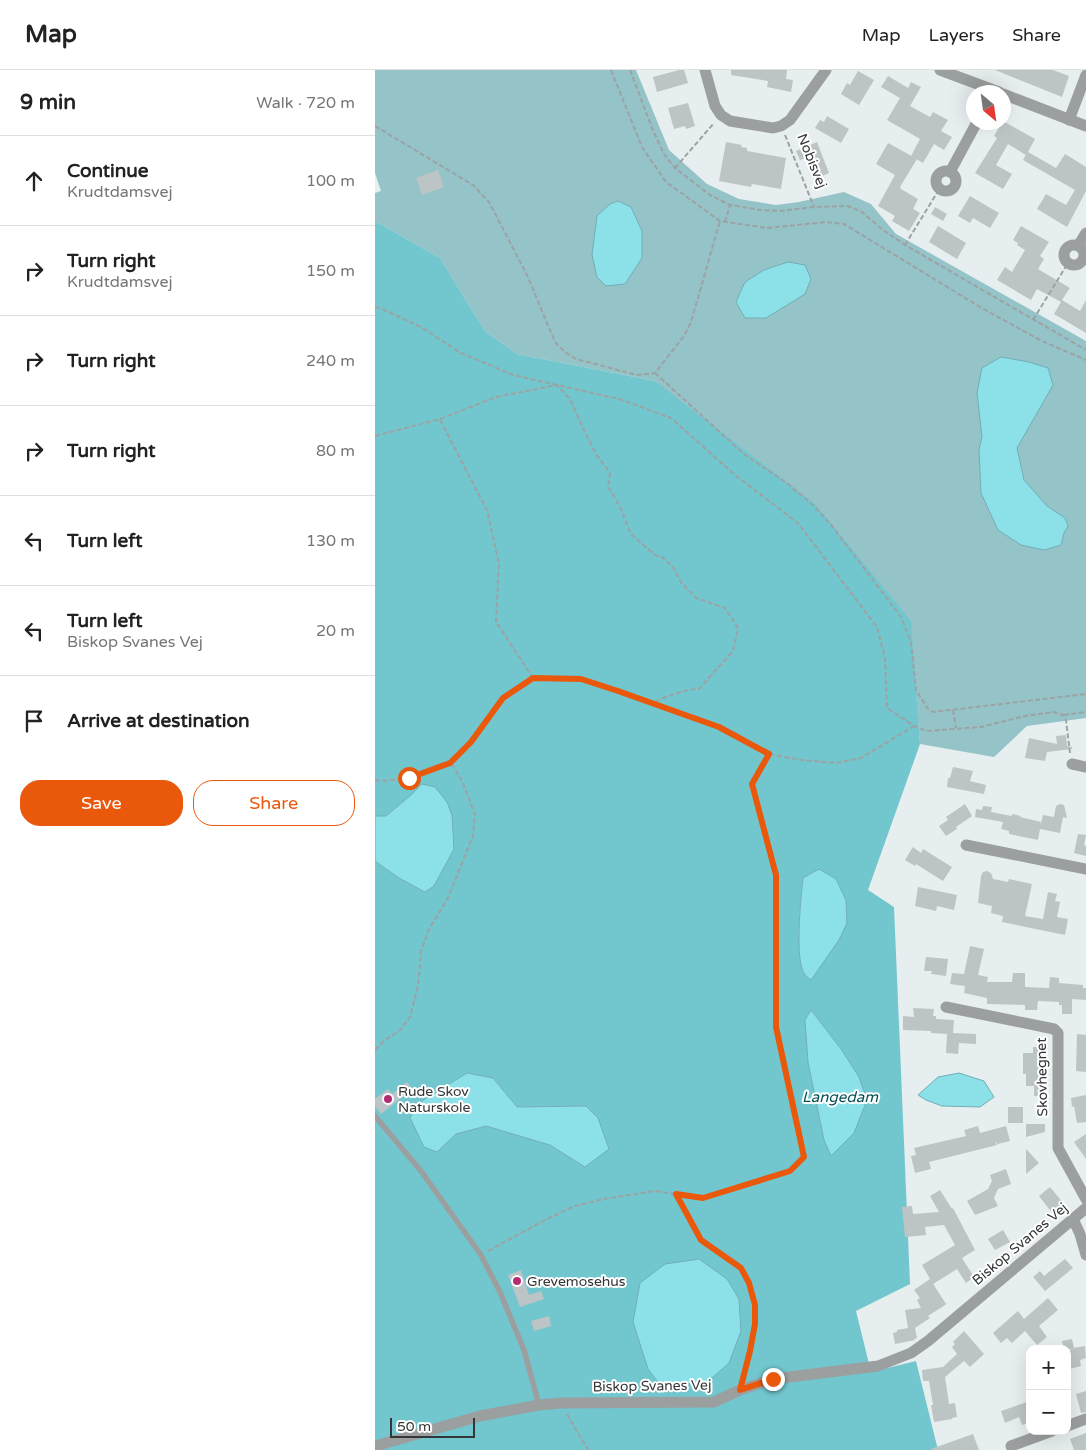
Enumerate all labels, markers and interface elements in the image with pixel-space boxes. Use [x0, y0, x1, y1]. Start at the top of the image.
text: Map [25, 20, 77, 49]
text: Map [862, 24, 901, 46]
text: Layers [929, 24, 984, 46]
text: Share [1012, 24, 1061, 46]
north arrow [966, 85, 1011, 130]
text: 9 min [20, 90, 76, 115]
text: Walk · 720 m [256, 93, 355, 113]
street label: Nobisvej [793, 131, 831, 191]
text: Continue [67, 160, 149, 182]
icon: ahead [20, 167, 48, 195]
text: 100 m [306, 171, 355, 191]
text: Krudtdamsvej [67, 182, 173, 202]
text: Turn right [67, 250, 155, 272]
icon: right [20, 257, 48, 285]
text: 150 m [306, 261, 355, 281]
text: Krudtdamsvej [67, 272, 173, 292]
icon: right [20, 347, 48, 375]
text: Turn right [67, 350, 155, 372]
text: 240 m [306, 351, 355, 371]
icon: right [20, 437, 48, 465]
text: Turn right [67, 440, 155, 462]
text: 80 m [316, 441, 355, 461]
icon: left [20, 527, 48, 555]
text: Turn left [67, 530, 143, 552]
text: 130 m [306, 531, 355, 551]
text: Turn left [67, 610, 143, 632]
icon: left [20, 617, 48, 645]
text: 20 m [316, 621, 355, 641]
text: Biskop Svanes Vej [67, 632, 203, 652]
icon: arrive [20, 707, 48, 735]
text: Arrive at destination [67, 710, 250, 732]
route start [398, 767, 421, 790]
button: Save [20, 780, 183, 826]
button: Share [193, 780, 355, 826]
street label: Skovhegnet [1033, 1037, 1051, 1117]
place label: Rude Skov Naturskole [398, 1083, 470, 1116]
water label: Langedam [802, 1088, 879, 1106]
marker: Rude Skov Naturskole [382, 1093, 394, 1105]
street label: Biskop Svanes Vej [969, 1199, 1071, 1289]
place label: Grevemosehus [527, 1273, 626, 1290]
marker: Grevemosehus [511, 1275, 523, 1287]
map controls [1026, 1345, 1071, 1435]
button: + [1026, 1345, 1071, 1390]
route end [762, 1368, 785, 1391]
street label: Biskop Svanes Vej [592, 1376, 712, 1396]
button: − [1026, 1390, 1071, 1435]
scale bar [390, 1415, 475, 1438]
text: 50 m [397, 1418, 431, 1435]

